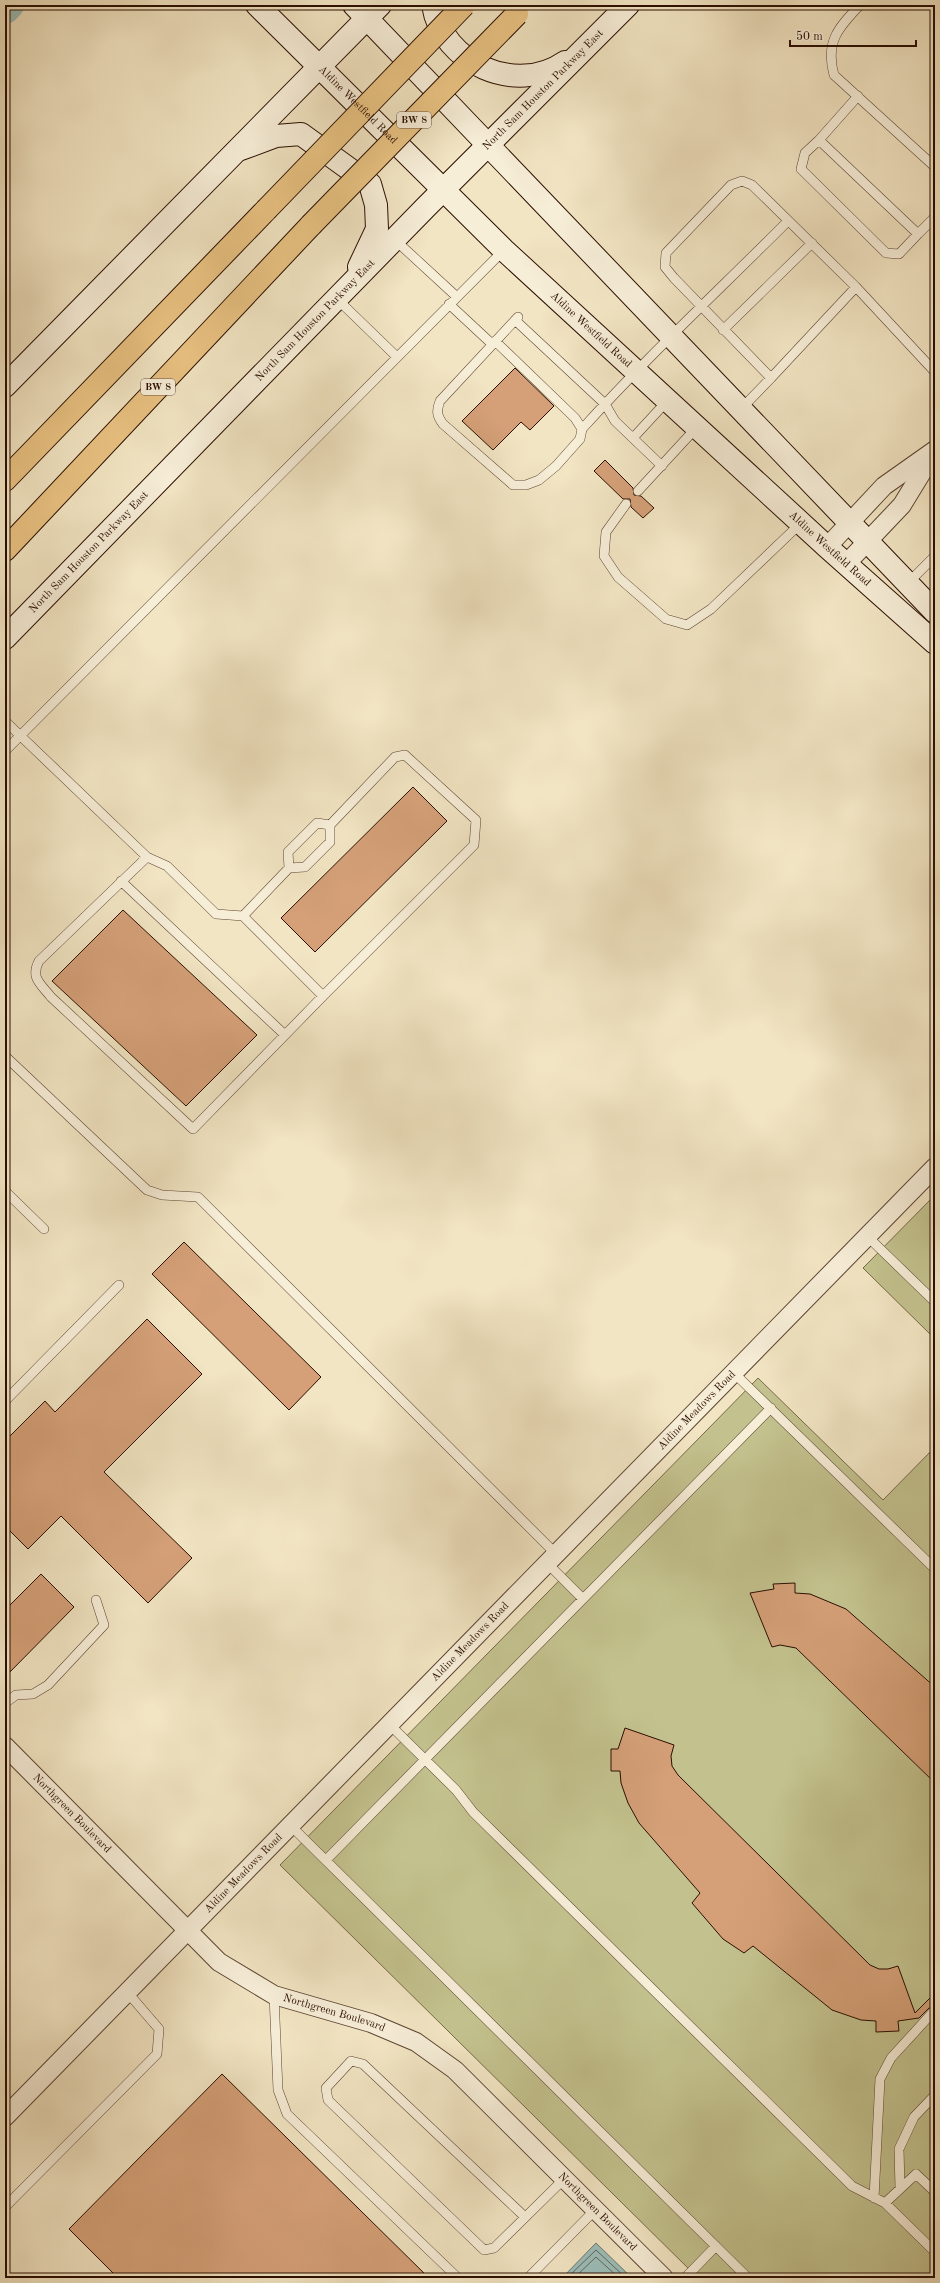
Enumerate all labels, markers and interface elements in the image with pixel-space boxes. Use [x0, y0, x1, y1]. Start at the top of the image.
scale bar [790, 22, 916, 48]
street label: North Sam Houston Parkway East [481, 27, 606, 152]
text: 50 m [796, 30, 823, 43]
street label: Aldine Westfield Road [316, 64, 399, 146]
road number: BW 8 [397, 112, 431, 128]
street label: North Sam Houston Parkway East [254, 257, 377, 383]
street label: Aldine Westfield Road [548, 290, 634, 370]
road number: BW 8 [141, 379, 175, 395]
street label: North Sam Houston Parkway East [27, 489, 151, 615]
street label: Aldine Westfield Road [787, 509, 873, 589]
street label: Aldine Meadows Road [656, 1368, 738, 1452]
street label: Aldine Meadows Road [429, 1600, 511, 1684]
street label: Northgreen Boulevard [31, 1772, 113, 1855]
street label: Aldine Meadows Road [203, 1831, 285, 1915]
street label: Northgreen Boulevard [282, 1992, 387, 2034]
street label: Northgreen Boulevard [556, 2170, 639, 2253]

